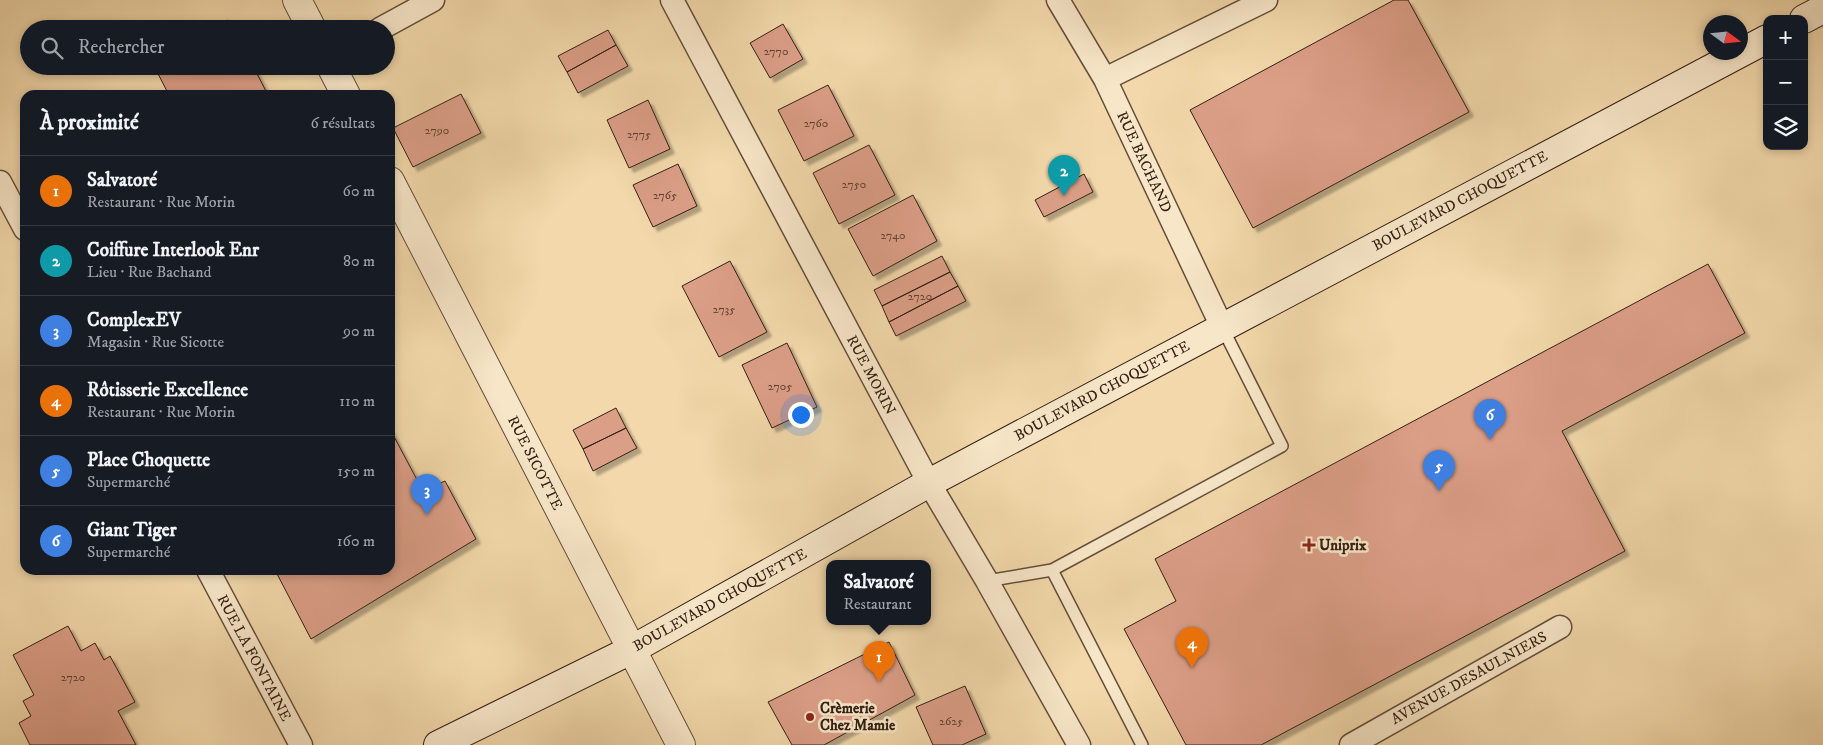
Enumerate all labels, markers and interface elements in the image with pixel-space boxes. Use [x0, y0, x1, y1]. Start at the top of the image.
north arrow [1703, 15, 1748, 60]
map controls [1763, 15, 1808, 150]
button: + [1763, 15, 1808, 60]
search box [20, 20, 395, 75]
icon: search [38, 34, 66, 62]
text: Rechercher [78, 36, 164, 59]
house number: 2770 [764, 44, 788, 59]
button: − [1763, 60, 1808, 105]
button: layers [1763, 105, 1808, 150]
street label: RUE BACHAND [1112, 108, 1176, 216]
text: À proximité [40, 110, 139, 136]
text: 6 résultats [310, 113, 375, 133]
house number: 2760 [804, 116, 828, 131]
house number: 2790 [425, 123, 449, 138]
house number: 2775 [627, 127, 651, 142]
street label: BOULEVARD CHOQUETTE [1369, 146, 1551, 255]
pin: 2 [1048, 155, 1080, 196]
text: Salvatoré [87, 169, 157, 192]
house number: 2750 [842, 177, 866, 192]
text: 1 [53, 181, 59, 201]
text: 60 m [343, 181, 375, 201]
house number: 2765 [653, 188, 677, 203]
text: Restaurant · Rue Morin [87, 192, 235, 212]
house number: 2740 [880, 228, 906, 243]
text: Coiffure Interlook Enr [87, 239, 259, 262]
text: 2 [52, 251, 60, 271]
text: 80 m [343, 251, 375, 271]
text: Lieu · Rue Bachand [87, 262, 211, 282]
house number: 2720 [908, 289, 932, 304]
house number: 2735 [713, 302, 735, 317]
text: ComplexEV [87, 309, 181, 332]
text: 3 [53, 321, 59, 341]
text: 90 m [343, 321, 375, 341]
text: Magasin · Rue Sicotte [87, 332, 224, 352]
street label: RUE MORIN [842, 332, 900, 418]
street label: BOULEVARD CHOQUETTE [1011, 336, 1193, 445]
text: Rôtisserie Excellence [87, 379, 248, 402]
house number: 2705 [768, 379, 792, 394]
text: 4 [51, 391, 61, 411]
text: 110 m [339, 391, 375, 411]
pin: 6 [1474, 399, 1506, 440]
text: Restaurant · Rue Morin [87, 402, 235, 422]
your location [788, 402, 814, 428]
street label: RUE SICOTTE [503, 413, 567, 514]
text: Place Choquette [87, 449, 210, 472]
pin: 5 [1423, 450, 1455, 491]
text: 5 [52, 461, 60, 481]
text: 150 m [337, 461, 375, 481]
text: Supermarché [87, 472, 170, 492]
pin: 3 [411, 474, 443, 515]
text: Giant Tiger [87, 519, 177, 542]
text: 6 [52, 531, 60, 551]
text: 160 m [337, 531, 375, 551]
place label: Uniprix [1319, 536, 1367, 555]
marker: Uniprix [1303, 539, 1315, 551]
text: Supermarché [87, 542, 170, 562]
street label: BOULEVARD CHOQUETTE [630, 544, 811, 656]
popup [826, 560, 931, 625]
text: Salvatoré [843, 571, 914, 594]
street label: RUE LA FONTAINE [213, 591, 296, 725]
text: Restaurant [843, 594, 912, 614]
pin: 4 [1176, 627, 1208, 668]
street label: AVENUE DESAULNIERS [1388, 627, 1550, 729]
pin: 1 [863, 641, 895, 682]
house number: 2720 [61, 670, 85, 685]
place label: Crèmerie Chez Mamie [820, 699, 896, 735]
marker: Crèmerie Chez Mamie [804, 711, 816, 723]
house number: 2625 [939, 714, 963, 729]

